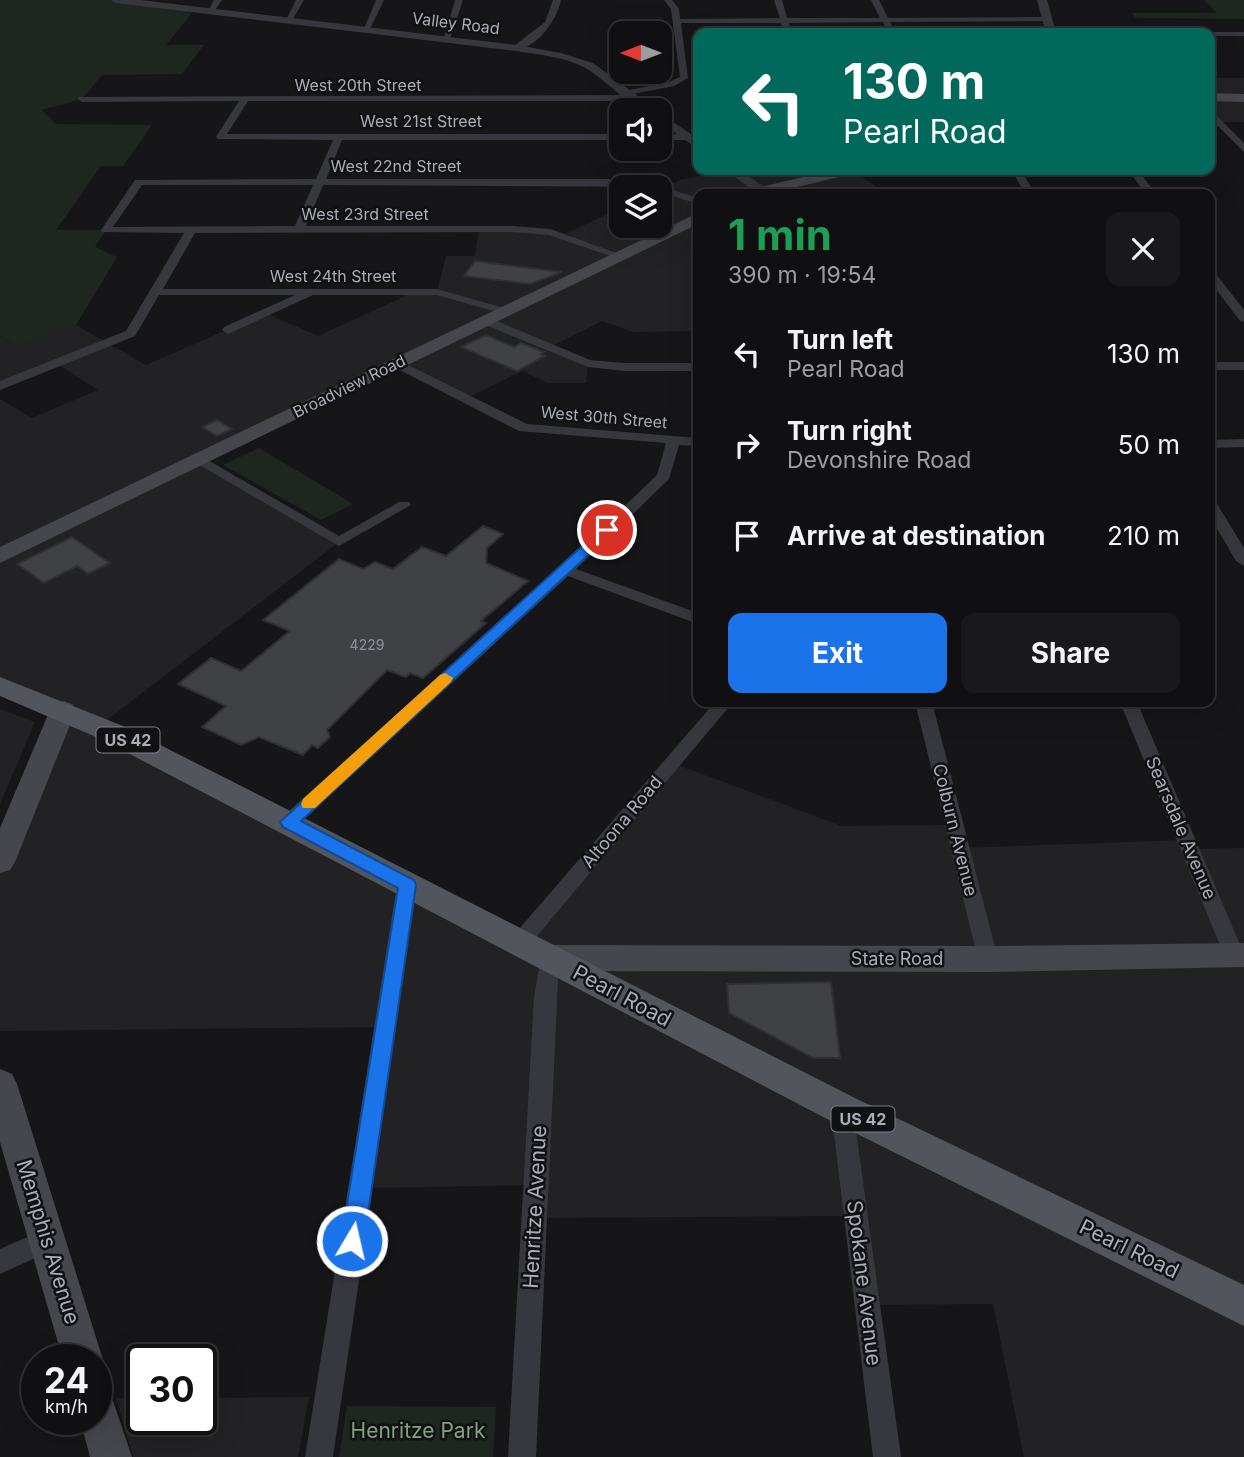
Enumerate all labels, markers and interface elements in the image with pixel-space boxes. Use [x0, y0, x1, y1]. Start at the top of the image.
street label: Valley Road [411, 8, 501, 38]
north arrow [609, 21, 672, 84]
map controls [609, 21, 672, 238]
text: 130 m [843, 52, 985, 111]
icon: left [728, 56, 819, 147]
street label: West 20th Street [295, 75, 421, 95]
button: sound [609, 98, 672, 161]
street label: West 21st Street [360, 111, 482, 131]
text: Pearl Road [843, 112, 1007, 151]
street label: West 22nd Street [331, 156, 461, 176]
button: layers [609, 175, 672, 238]
street label: West 23rd Street [301, 204, 429, 224]
text: 1 min [728, 209, 832, 260]
button: close [1106, 212, 1180, 286]
text: 390 m · 19:54 [728, 261, 876, 289]
street label: West 24th Street [270, 266, 396, 286]
text: Turn left [787, 324, 893, 355]
icon: left [728, 335, 766, 373]
text: 130 m [1107, 338, 1180, 369]
street label: Broadview Road [289, 350, 409, 422]
text: Pearl Road [787, 355, 905, 383]
street label: West 30th Street [540, 402, 668, 432]
text: Turn right [787, 415, 912, 446]
icon: right [728, 426, 766, 464]
text: 50 m [1118, 429, 1180, 460]
text: Devonshire Road [787, 446, 971, 474]
pin [577, 500, 637, 560]
icon: arrive [588, 511, 626, 549]
icon: arrive [728, 517, 766, 555]
text: Arrive at destination [787, 520, 1046, 551]
text: 210 m [1107, 520, 1180, 551]
button: Exit [728, 613, 947, 693]
button: Share [961, 613, 1180, 693]
house number: 4229 [350, 636, 384, 653]
road number: US 42 [96, 727, 160, 752]
street label: Searsdale Avenue [1142, 753, 1221, 902]
street label: Colburn Avenue [929, 761, 982, 898]
street label: Altoona Road [577, 771, 666, 872]
street label: State Road [851, 948, 943, 969]
street label: Pearl Road [569, 959, 676, 1032]
road number: US 42 [832, 1106, 894, 1132]
street label: Henritze Avenue [518, 1125, 551, 1289]
street label: Memphis Avenue [12, 1157, 85, 1327]
street label: Spokane Avenue [842, 1199, 887, 1367]
position arrow [315, 1204, 389, 1278]
street label: Pearl Road [1075, 1214, 1183, 1283]
speed limit sign: 30 [126, 1344, 217, 1435]
text: 24 [44, 1359, 89, 1401]
text: km/h [45, 1396, 88, 1417]
park label: Henritze Park [351, 1418, 486, 1443]

